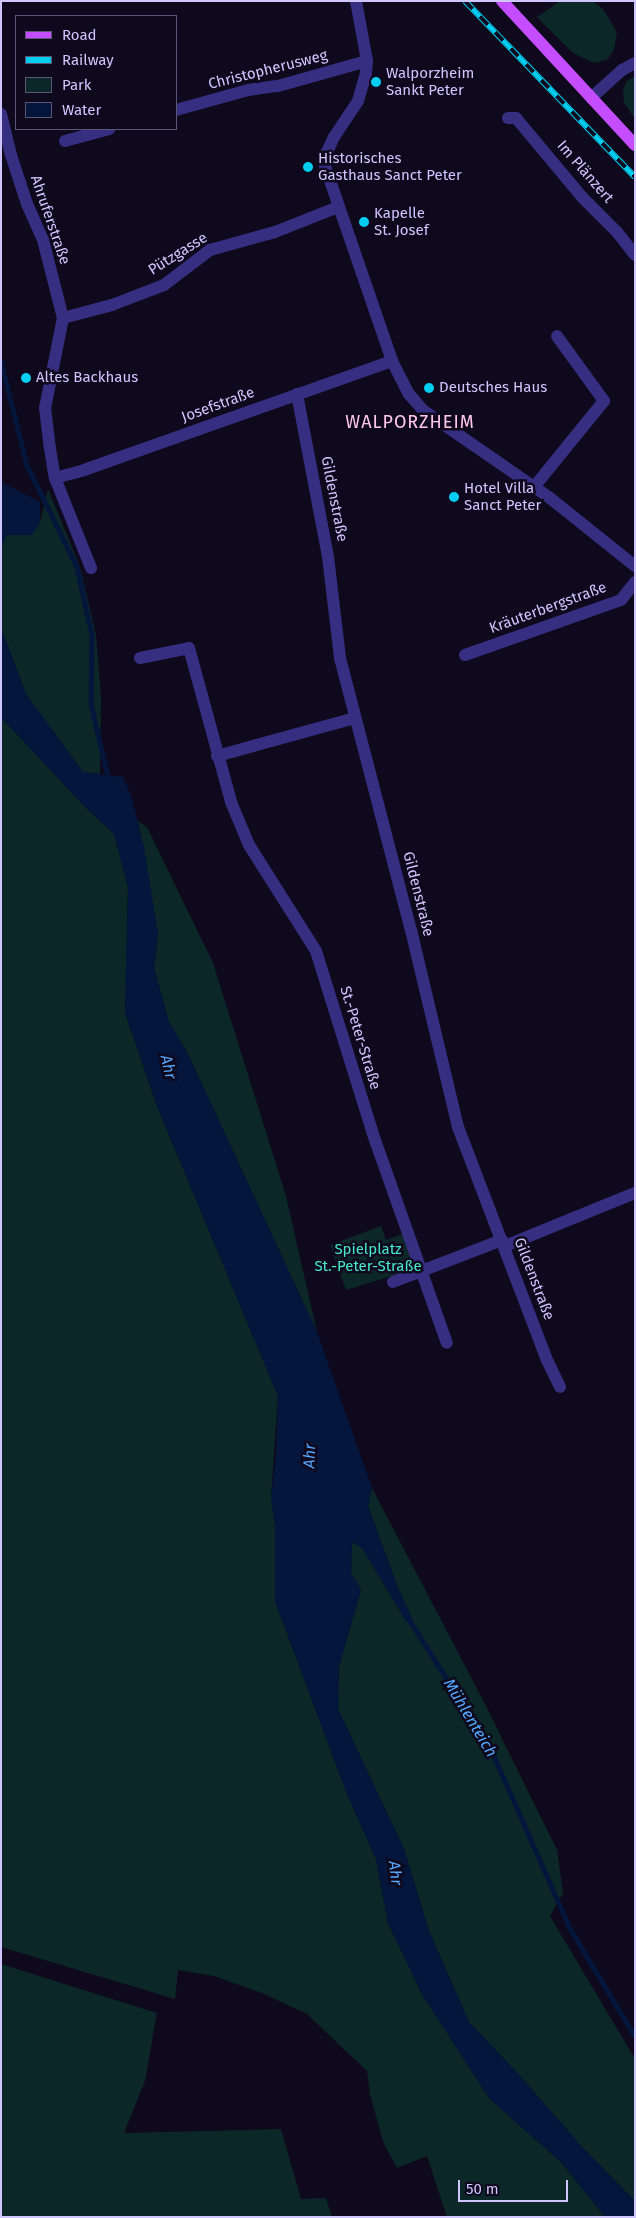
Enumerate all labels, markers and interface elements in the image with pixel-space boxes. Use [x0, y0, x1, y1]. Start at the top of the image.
legend [15, 15, 178, 130]
text: Road [62, 26, 97, 44]
street label: Christopherusweg [207, 47, 329, 93]
text: Railway [62, 51, 114, 69]
place label: Walporzheim Sankt Peter [386, 64, 474, 99]
text: Park [62, 76, 92, 94]
marker: Walporzheim Sankt Peter [370, 76, 382, 88]
text: Water [62, 101, 101, 119]
street label: Im Plänzert [553, 137, 617, 207]
place label: Historisches Gasthaus Sanct Peter [318, 149, 462, 184]
marker: Historisches Gasthaus Sanct Peter [302, 161, 314, 173]
street label: Ahruferstraße [26, 173, 74, 267]
place label: Kapelle St. Josef [374, 204, 429, 239]
marker: Kapelle St. Josef [358, 216, 370, 228]
street label: Pützgasse [145, 229, 211, 279]
place label: Altes Backhaus [36, 369, 138, 387]
marker: Altes Backhaus [20, 372, 32, 384]
place label: Deutsches Haus [439, 379, 547, 397]
marker: Deutsches Haus [423, 382, 435, 394]
street label: Josefstraße [179, 383, 257, 427]
district label: WALPORZHEIM [344, 411, 476, 433]
street label: Gildenstraße [317, 455, 351, 543]
place label: Hotel Villa Sanct Peter [464, 479, 541, 514]
marker: Hotel Villa Sanct Peter [448, 491, 460, 503]
street label: Kräuterbergstraße [487, 578, 609, 638]
street label: Gildenstraße [399, 850, 437, 938]
street label: St.-Peter-Straße [336, 984, 384, 1092]
water label: Ahr [156, 1053, 180, 1081]
street label: Gildenstraße [510, 1235, 558, 1323]
park label: Spielplatz St.-Peter-Straße [314, 1240, 422, 1275]
water label: Ahr [300, 1443, 320, 1469]
water label: Mühlenteich [439, 1675, 501, 1761]
water label: Ahr [384, 1860, 406, 1886]
scale bar [461, 2170, 571, 2202]
text: 50 m [466, 2180, 499, 2198]

